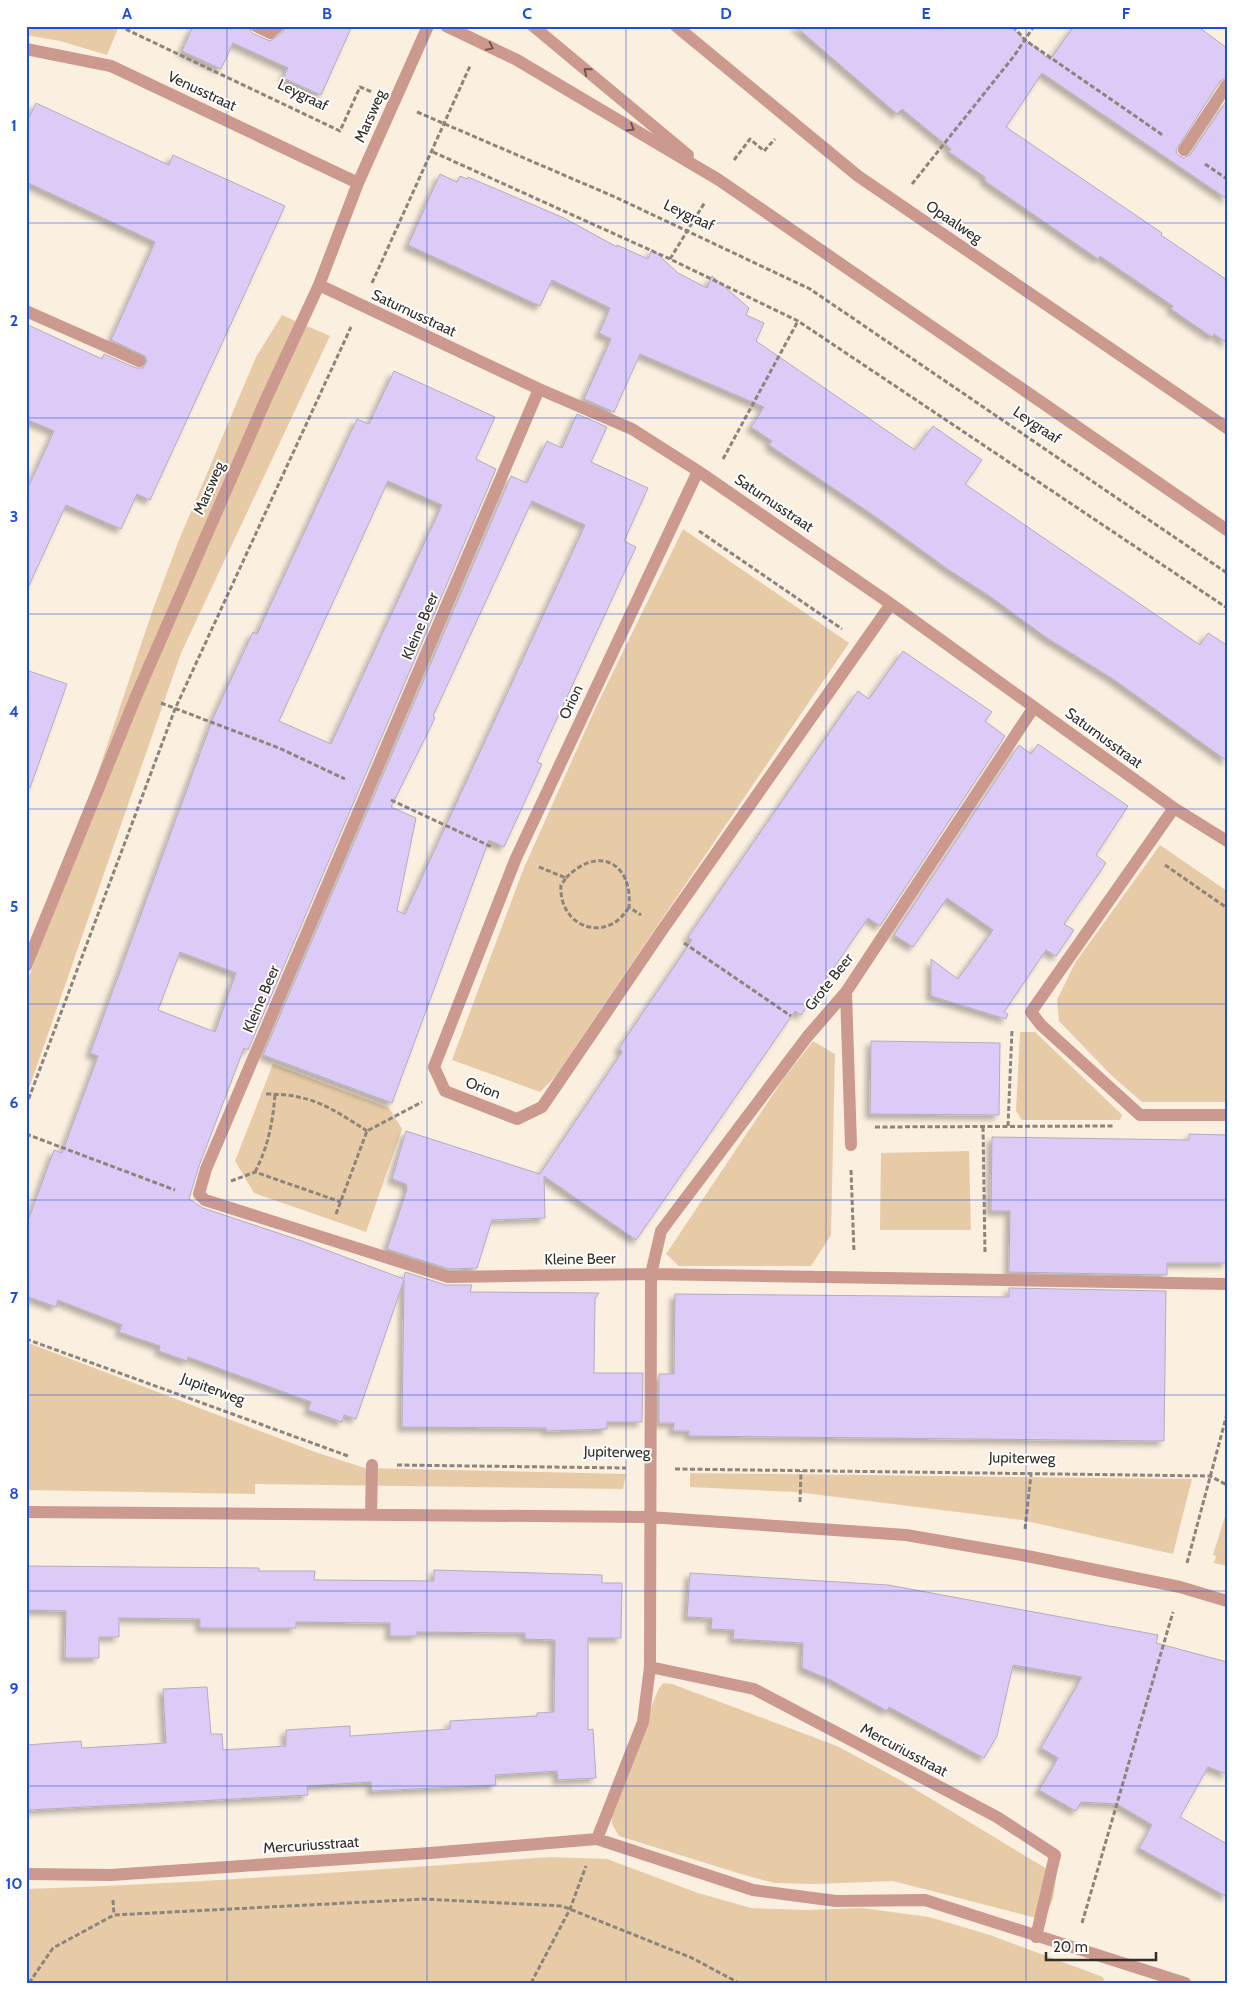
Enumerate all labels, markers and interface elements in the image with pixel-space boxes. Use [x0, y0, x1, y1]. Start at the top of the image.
text: A [122, 4, 132, 23]
text: B [322, 4, 332, 23]
text: C [522, 4, 532, 23]
text: D [720, 4, 732, 23]
text: E [921, 4, 931, 23]
text: F [1122, 4, 1131, 23]
one-way arrow [485, 41, 494, 51]
street label: Venusstraat [165, 67, 239, 115]
one-way arrow [583, 68, 592, 77]
street label: Leygraaf [275, 75, 331, 115]
street label: Marsweg [350, 86, 390, 145]
text: 1 [11, 116, 17, 135]
one-way arrow [626, 122, 635, 132]
street label: Leygraaf [661, 195, 717, 235]
street label: Opaalweg [923, 197, 986, 248]
street label: Saturnusstraat [369, 286, 459, 340]
text: 2 [10, 311, 18, 330]
street label: Leygraaf [1010, 402, 1064, 448]
street label: Marsweg [189, 458, 229, 517]
street label: Saturnusstraat [731, 470, 817, 536]
text: 3 [10, 507, 18, 526]
street label: Kleine Beer [398, 589, 442, 662]
street label: Orion [555, 682, 587, 722]
text: 4 [9, 702, 19, 721]
street label: Saturnusstraat [1062, 704, 1146, 772]
text: 5 [10, 897, 18, 916]
street label: Grote Beer [801, 950, 857, 1014]
street label: Kleine Beer [239, 962, 283, 1035]
street label: Orion [463, 1073, 503, 1103]
text: 6 [10, 1093, 19, 1112]
street label: Kleine Beer [544, 1249, 616, 1269]
text: 7 [10, 1288, 19, 1307]
street label: Jupiterweg [178, 1369, 248, 1409]
street label: Jupiterweg [583, 1442, 651, 1462]
street label: Jupiterweg [988, 1448, 1056, 1468]
text: 8 [9, 1484, 19, 1503]
text: 9 [10, 1679, 19, 1698]
street label: Mercuriusstraat [857, 1719, 951, 1781]
street label: Mercuriusstraat [262, 1833, 360, 1857]
text: 10 [5, 1874, 23, 1893]
scale bar [1046, 1929, 1156, 1961]
text: 20 m [1053, 1938, 1088, 1956]

